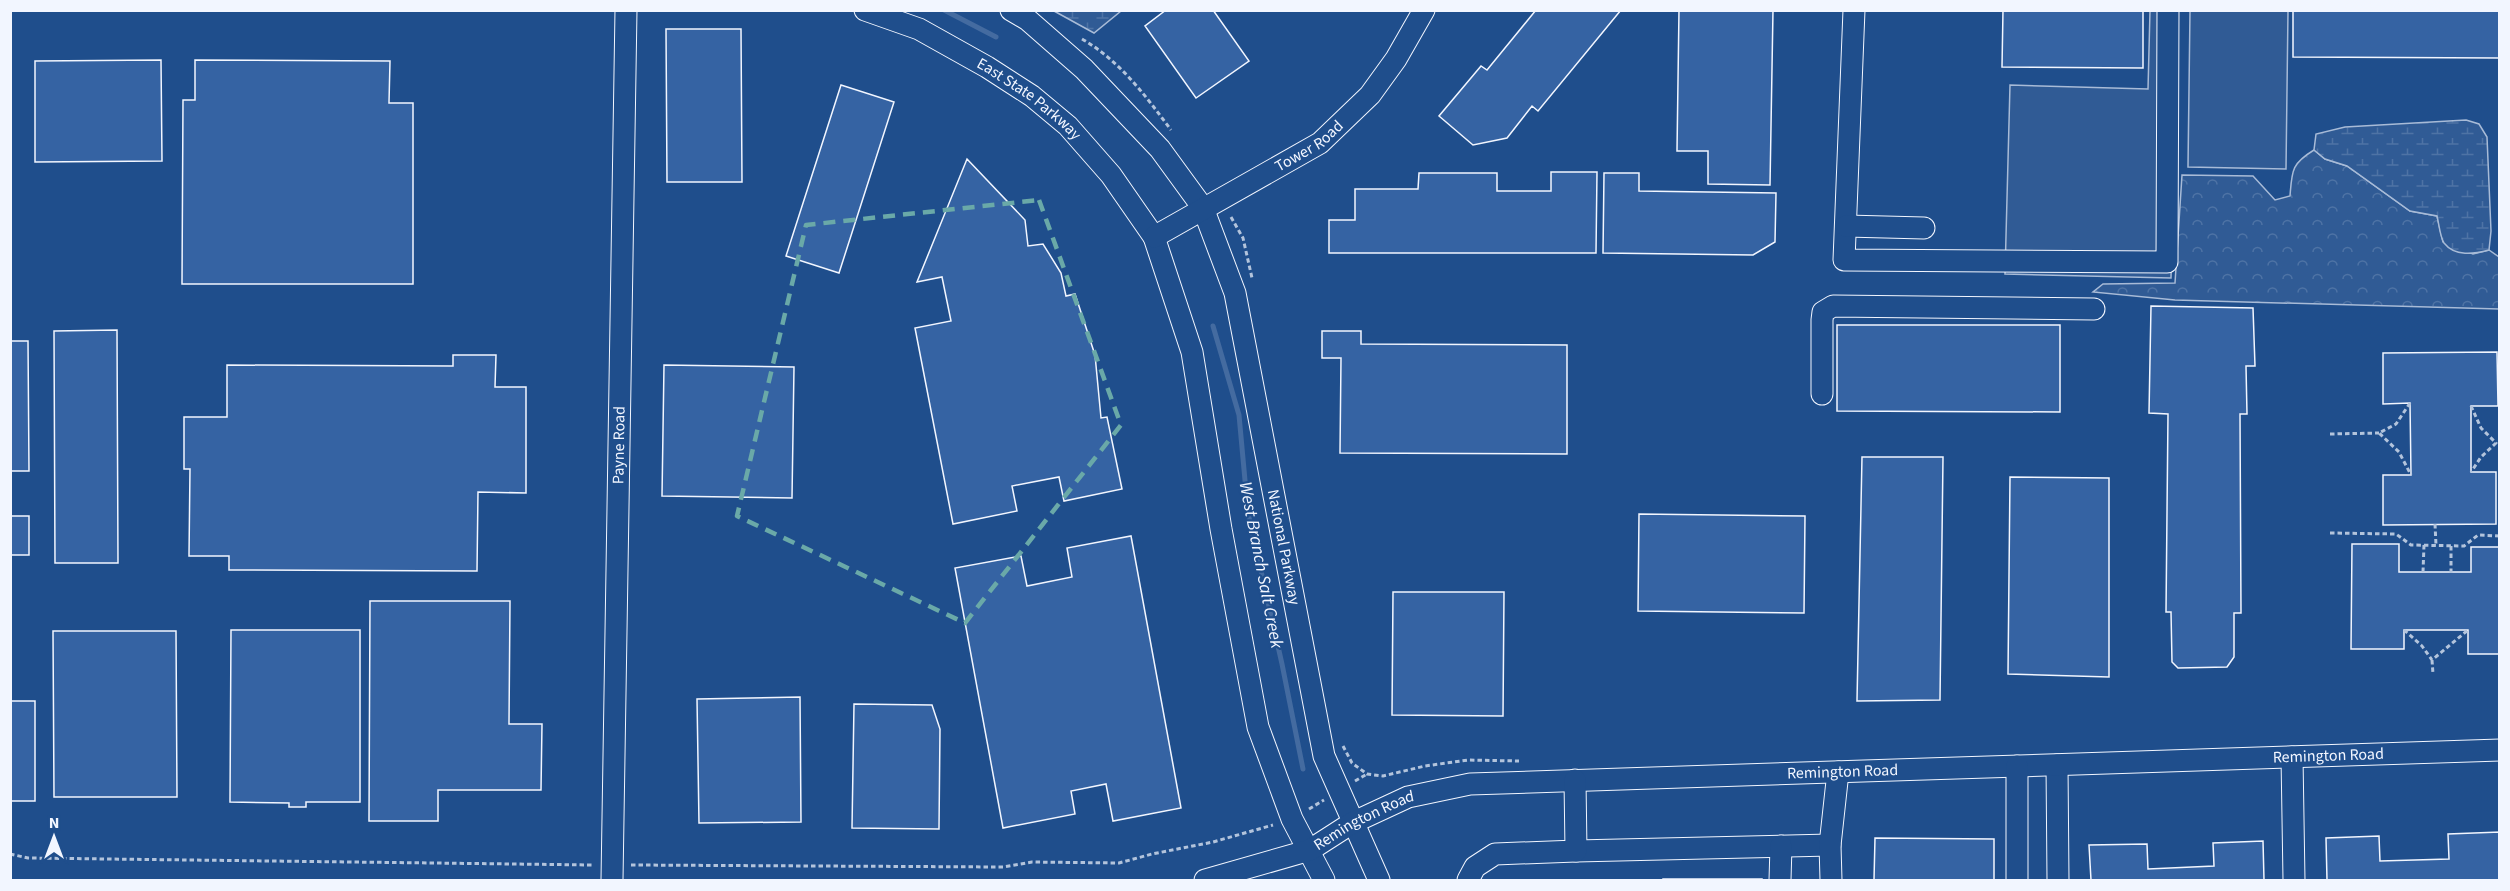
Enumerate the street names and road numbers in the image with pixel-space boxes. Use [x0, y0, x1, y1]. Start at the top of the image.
street label: East State Parkway [973, 52, 1087, 145]
street label: Tower Road [1271, 115, 1348, 177]
street label: Payne Road [607, 406, 631, 484]
street label: National Parkway [1262, 487, 1306, 607]
street label: Remington Road [2272, 743, 2384, 768]
street label: Remington Road [1787, 759, 1898, 785]
street label: Remington Road [1309, 785, 1416, 856]

